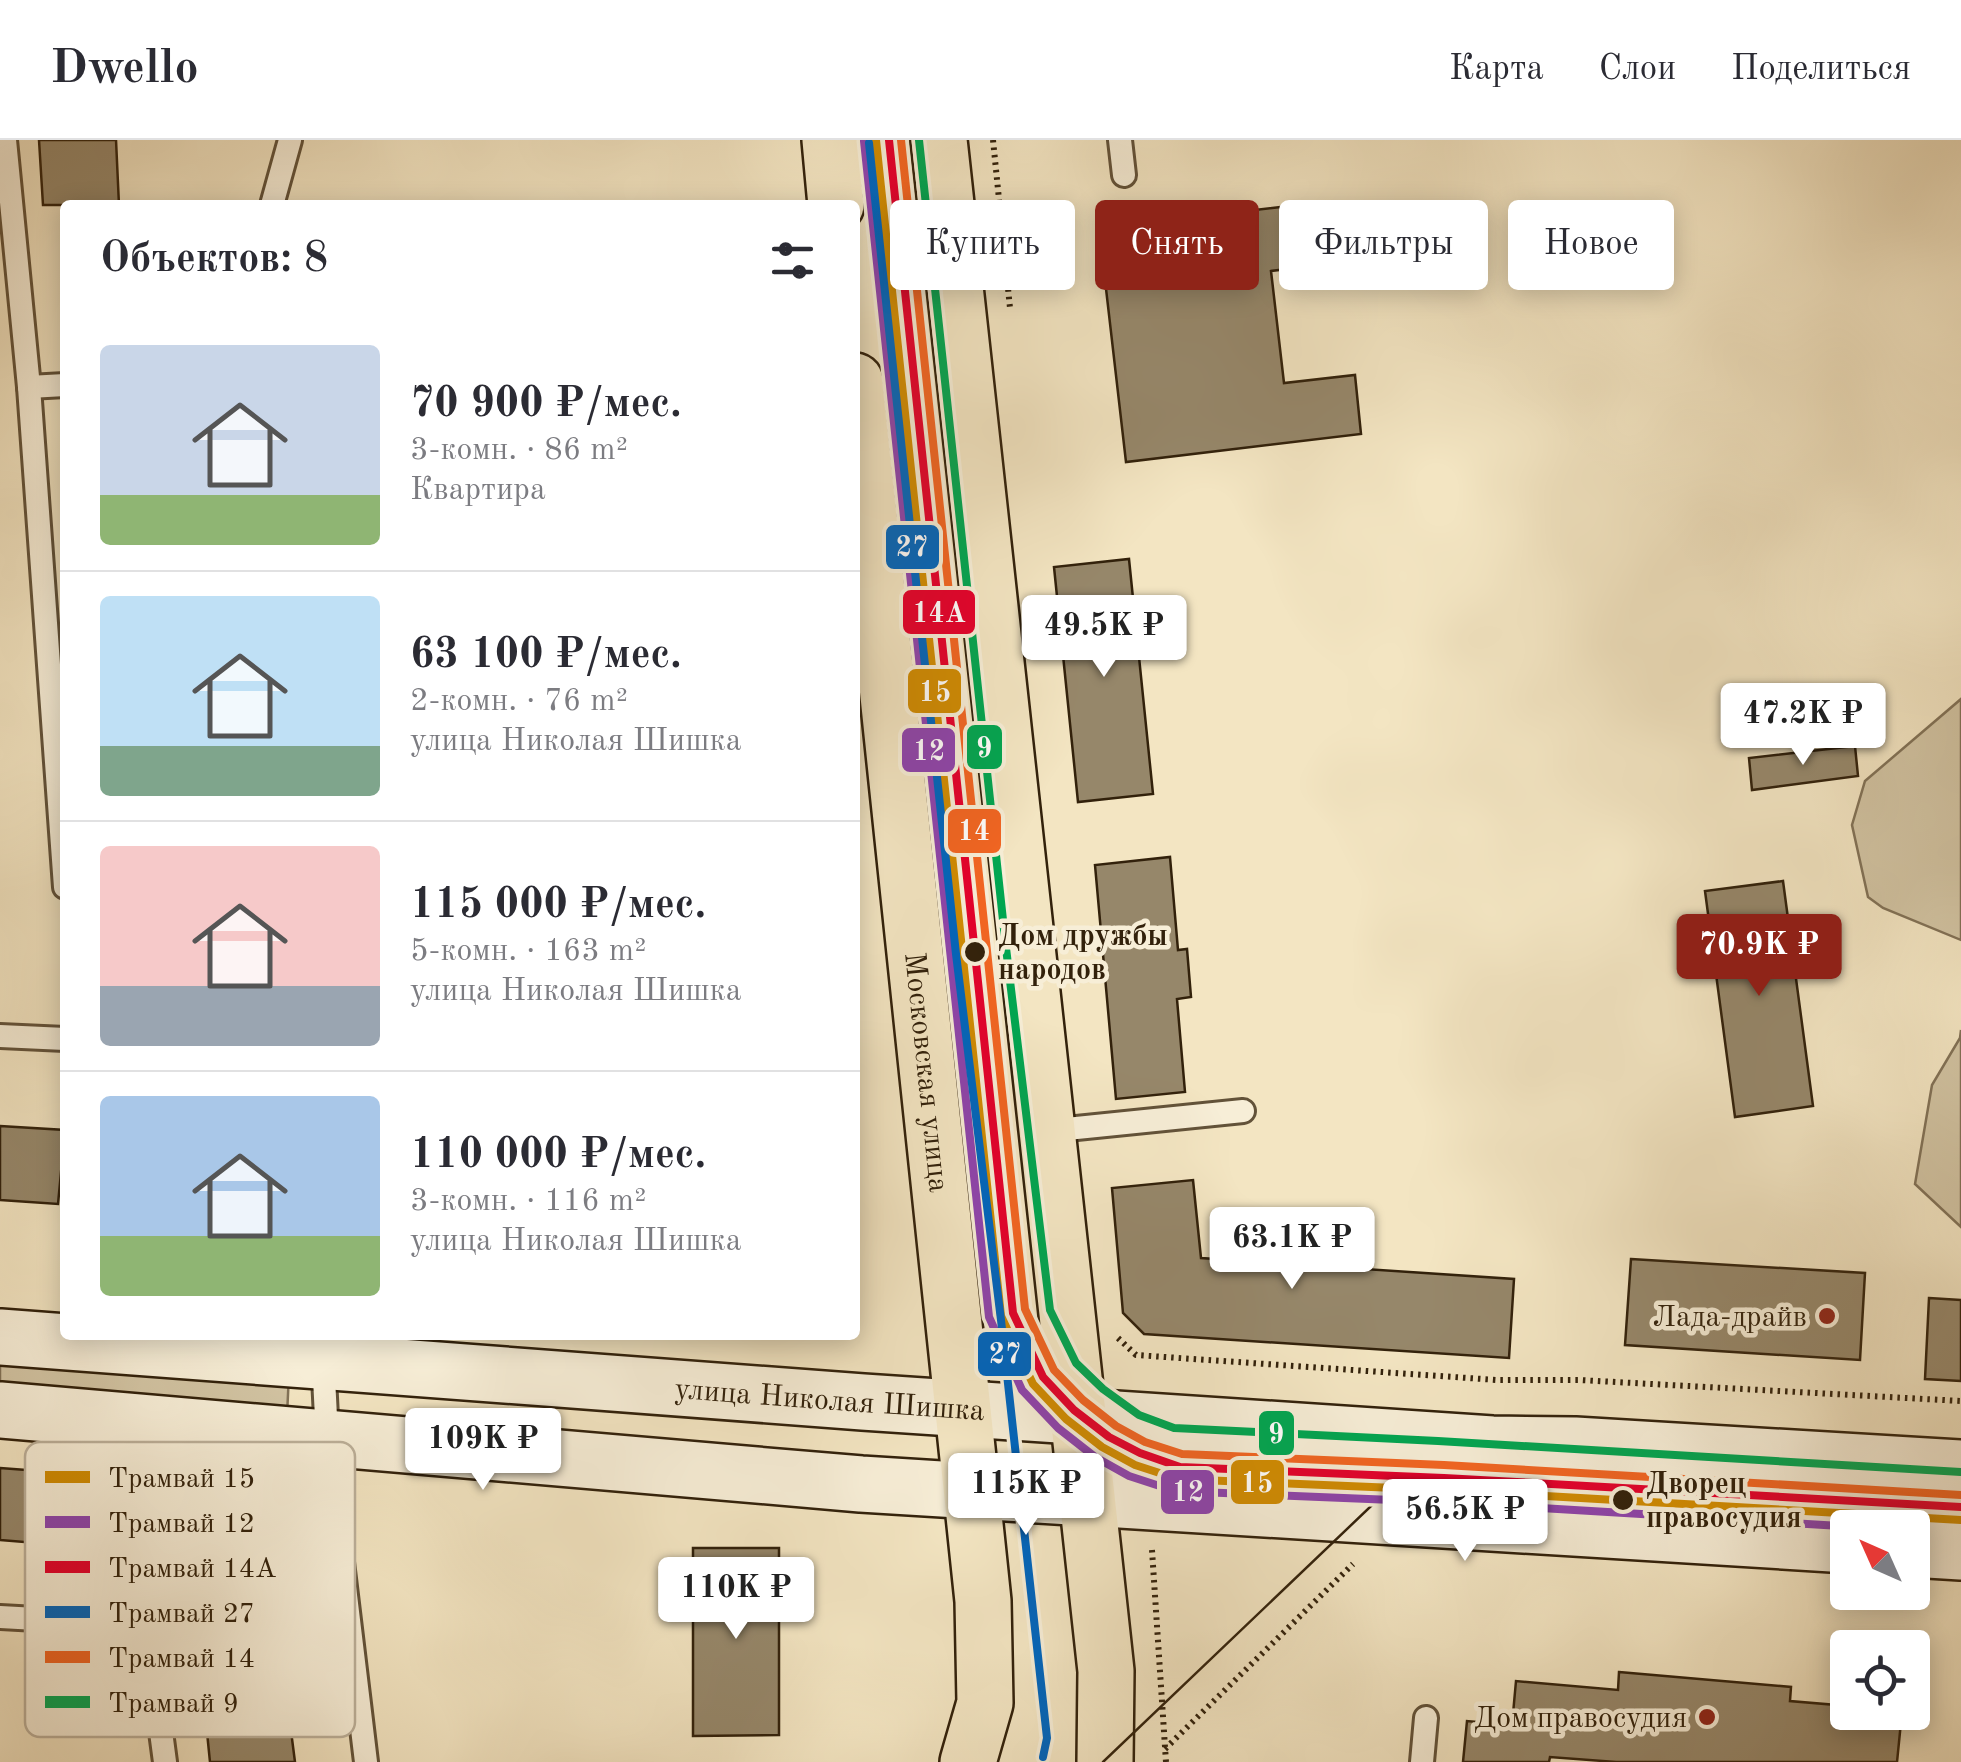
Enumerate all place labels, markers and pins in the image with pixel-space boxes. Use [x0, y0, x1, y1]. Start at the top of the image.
pin: 49.5K ₽ [1012, 595, 1196, 680]
pin: 47.2K ₽ [1711, 683, 1895, 768]
pin: 70.9K ₽ [1667, 914, 1851, 999]
place label: Дом дружбы народов [998, 922, 1168, 986]
marker: Дом дружбы народов [962, 939, 988, 965]
pin: 63.1K ₽ [1200, 1207, 1384, 1292]
place label: Лада-драйв [1653, 1303, 1807, 1333]
marker: Лада-драйв [1816, 1305, 1838, 1327]
pin: 109K ₽ [402, 1408, 564, 1493]
pin: 115K ₽ [945, 1453, 1107, 1538]
place label: Дворец правосудия [1646, 1470, 1802, 1534]
pin: 56.5K ₽ [1373, 1479, 1557, 1564]
marker: Дворец правосудия [1610, 1487, 1636, 1513]
pin: 110K ₽ [655, 1557, 817, 1642]
place label: Дом правосудия [1474, 1704, 1687, 1734]
marker: Дом правосудия [1696, 1706, 1718, 1728]

